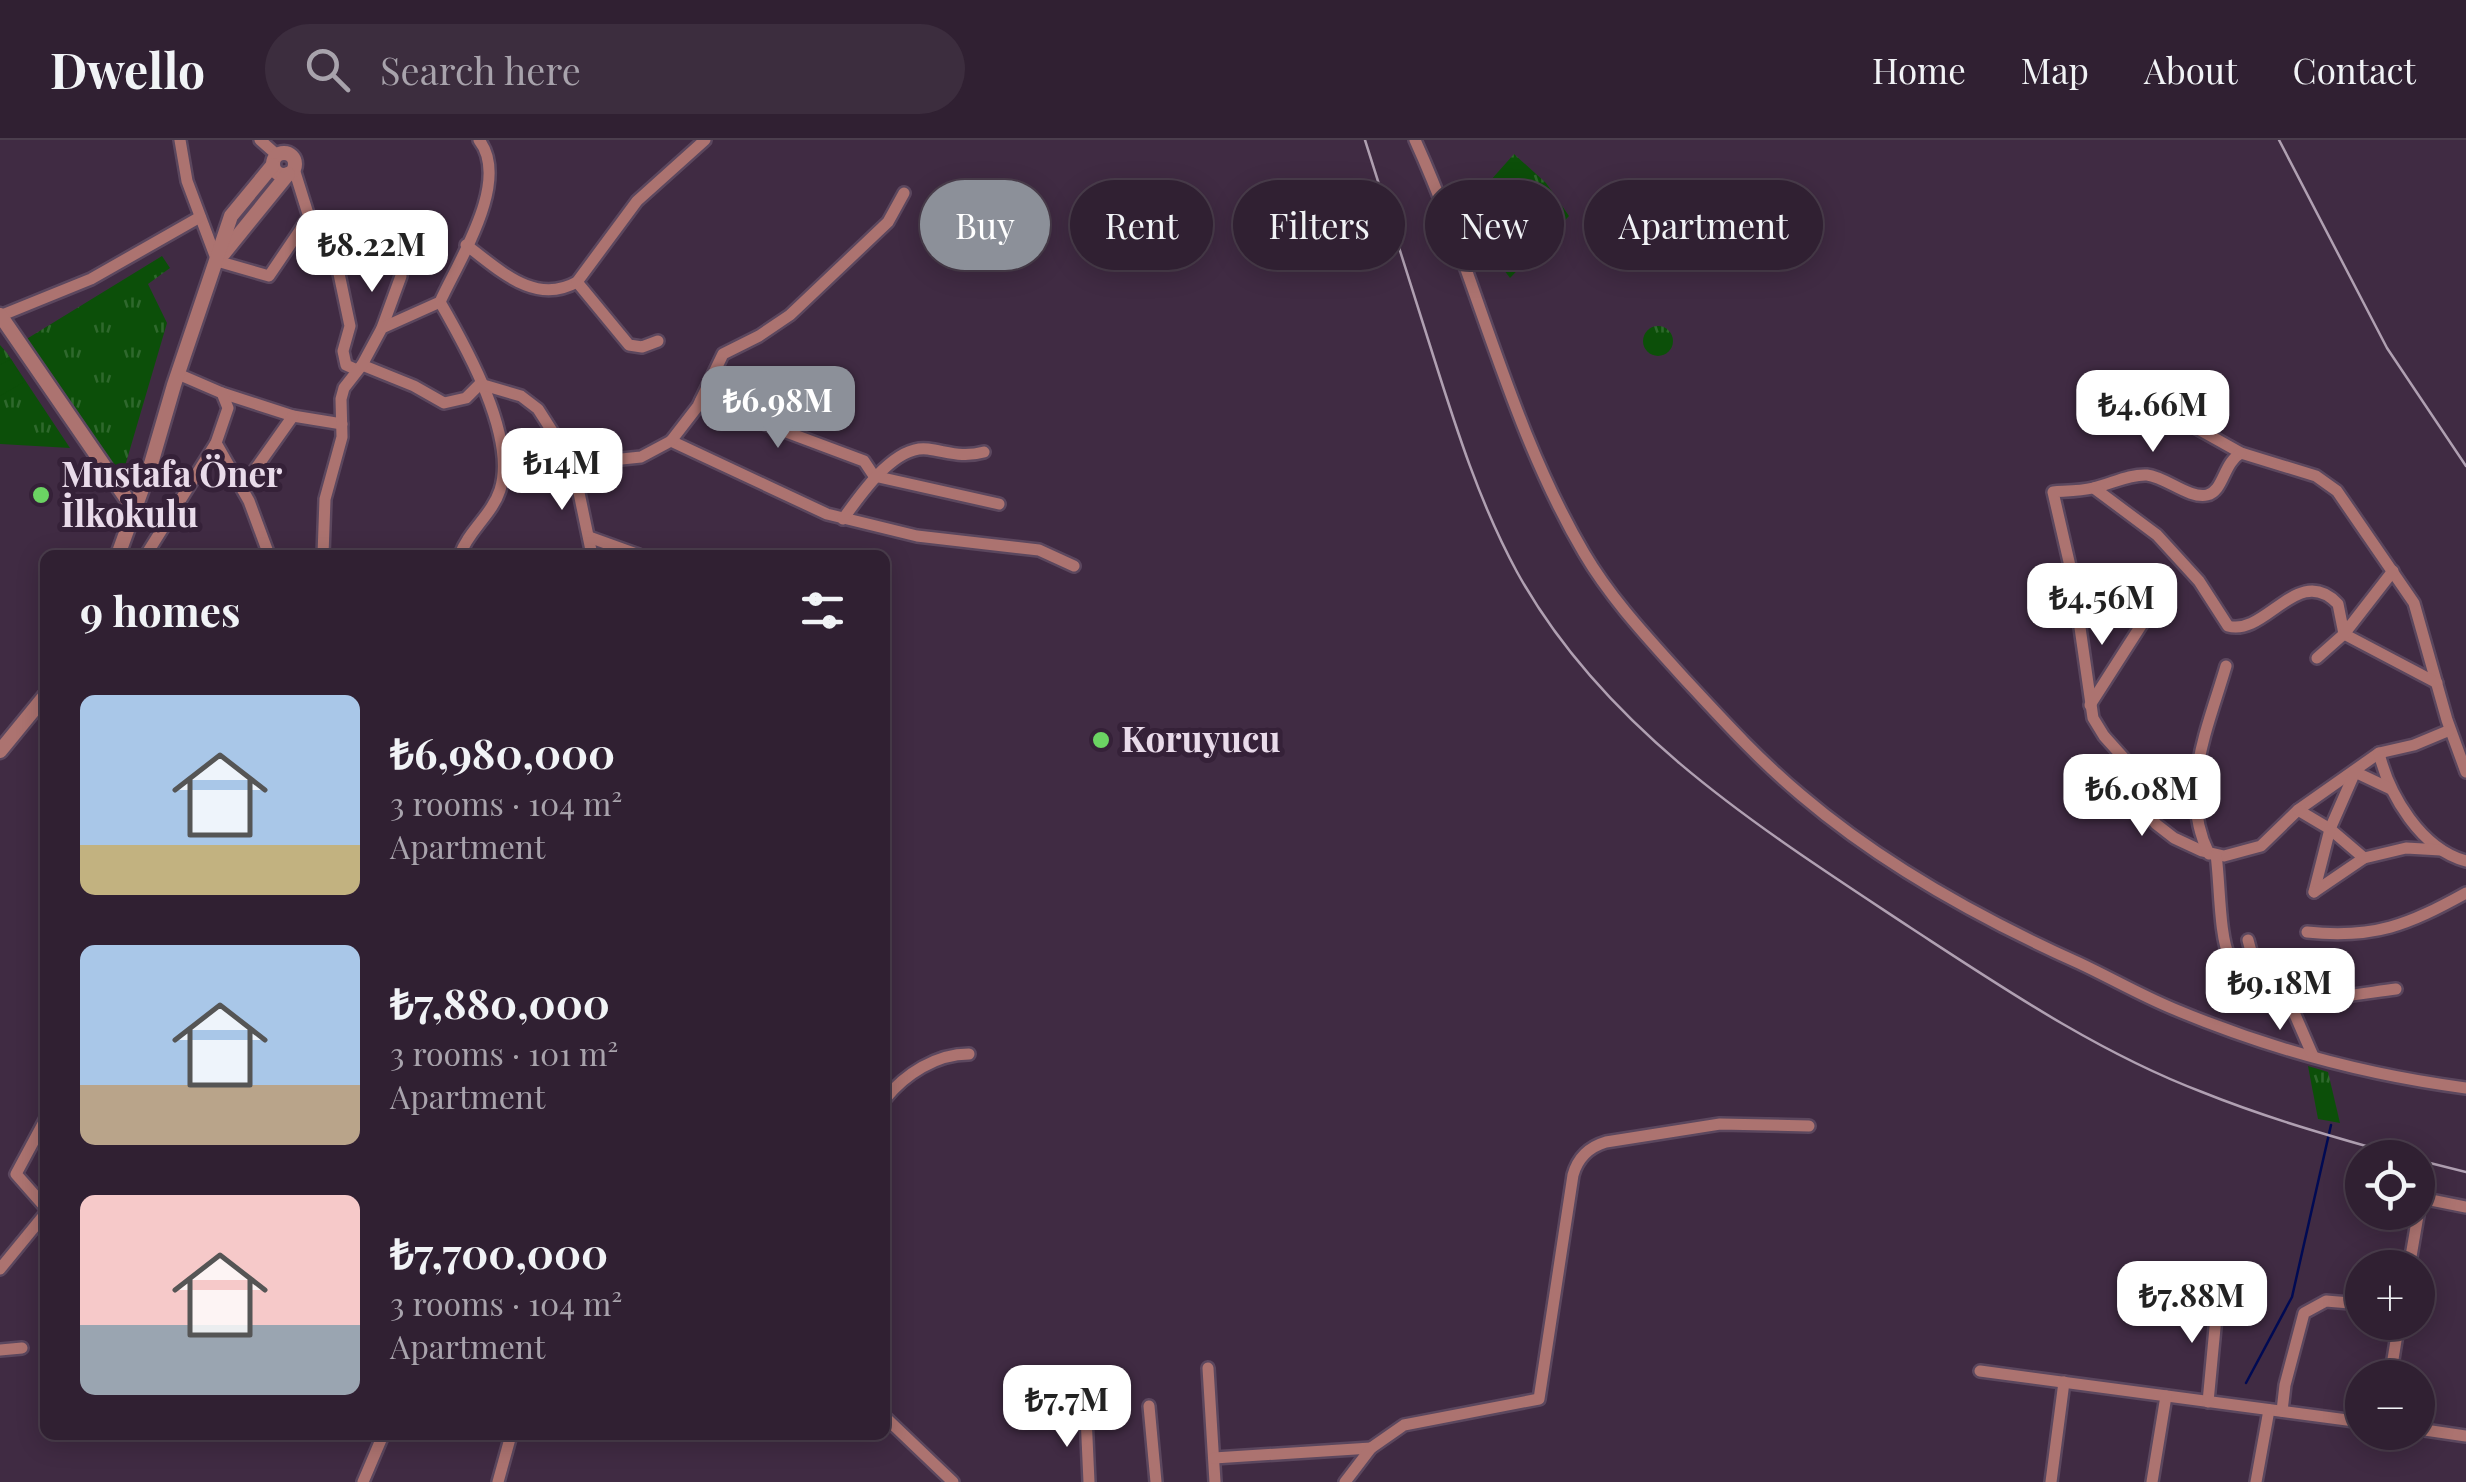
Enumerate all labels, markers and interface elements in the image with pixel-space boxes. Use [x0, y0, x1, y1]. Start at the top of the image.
search box [265, 24, 965, 114]
text: Dwello [50, 37, 205, 101]
icon: search [300, 42, 355, 97]
text: Search here [380, 44, 581, 95]
text: Home [1872, 46, 1966, 93]
text: Map [2021, 46, 2089, 93]
text: About [2144, 46, 2238, 93]
text: Contact [2293, 46, 2416, 93]
chip: Buy [920, 180, 1050, 270]
chip: Rent [1070, 180, 1213, 270]
chip: Filters [1233, 180, 1405, 270]
chip: New [1425, 180, 1564, 270]
chip: Apartment [1584, 180, 1823, 270]
pin: ₺8.22M [291, 210, 453, 295]
text: ₺8.22M [318, 221, 426, 264]
pin: ₺6.98M [697, 366, 859, 451]
pin: ₺4.66M [2072, 370, 2234, 455]
text: ₺6.98M [723, 377, 833, 420]
text: ₺4.66M [2098, 381, 2208, 424]
pin: ₺14M [503, 428, 621, 513]
text: ₺14M [523, 439, 601, 482]
place label: Mustafa Öner İlkokulu [61, 449, 283, 536]
marker: Mustafa Öner İlkokulu [30, 484, 52, 506]
pin: ₺4.56M [2021, 563, 2183, 648]
text: ₺4.56M [2049, 574, 2155, 617]
text: 9 homes [80, 582, 240, 638]
icon: filters [795, 583, 850, 638]
place label: Koruyucu [1121, 714, 1281, 761]
text: ₺6,980,000 [390, 724, 615, 780]
marker: Koruyucu [1090, 729, 1112, 751]
icon: home [160, 735, 280, 855]
pin: ₺6.08M [2061, 754, 2223, 839]
text: ₺6.08M [2085, 765, 2199, 808]
text: 3 rooms · 104 m² [390, 781, 622, 824]
text: Apartment [390, 824, 545, 867]
pin: ₺9.18M [2199, 948, 2361, 1033]
text: ₺9.18M [2228, 959, 2332, 1002]
text: ₺7,880,000 [390, 974, 610, 1030]
icon: home [160, 985, 280, 1105]
text: 3 rooms · 101 m² [390, 1031, 618, 1074]
text: Apartment [390, 1074, 545, 1117]
map controls [2345, 1140, 2435, 1450]
button: locate [2345, 1140, 2435, 1230]
text: ₺7,700,000 [390, 1224, 608, 1280]
icon: home [160, 1235, 280, 1355]
button: + [2345, 1250, 2435, 1340]
pin: ₺7.88M [2111, 1261, 2273, 1346]
text: ₺7.88M [2139, 1272, 2245, 1315]
text: 3 rooms · 104 m² [390, 1281, 622, 1324]
text: Apartment [390, 1324, 545, 1367]
button: − [2345, 1360, 2435, 1450]
pin: ₺7.7M [997, 1365, 1137, 1450]
text: ₺7.7M [1025, 1376, 1109, 1419]

